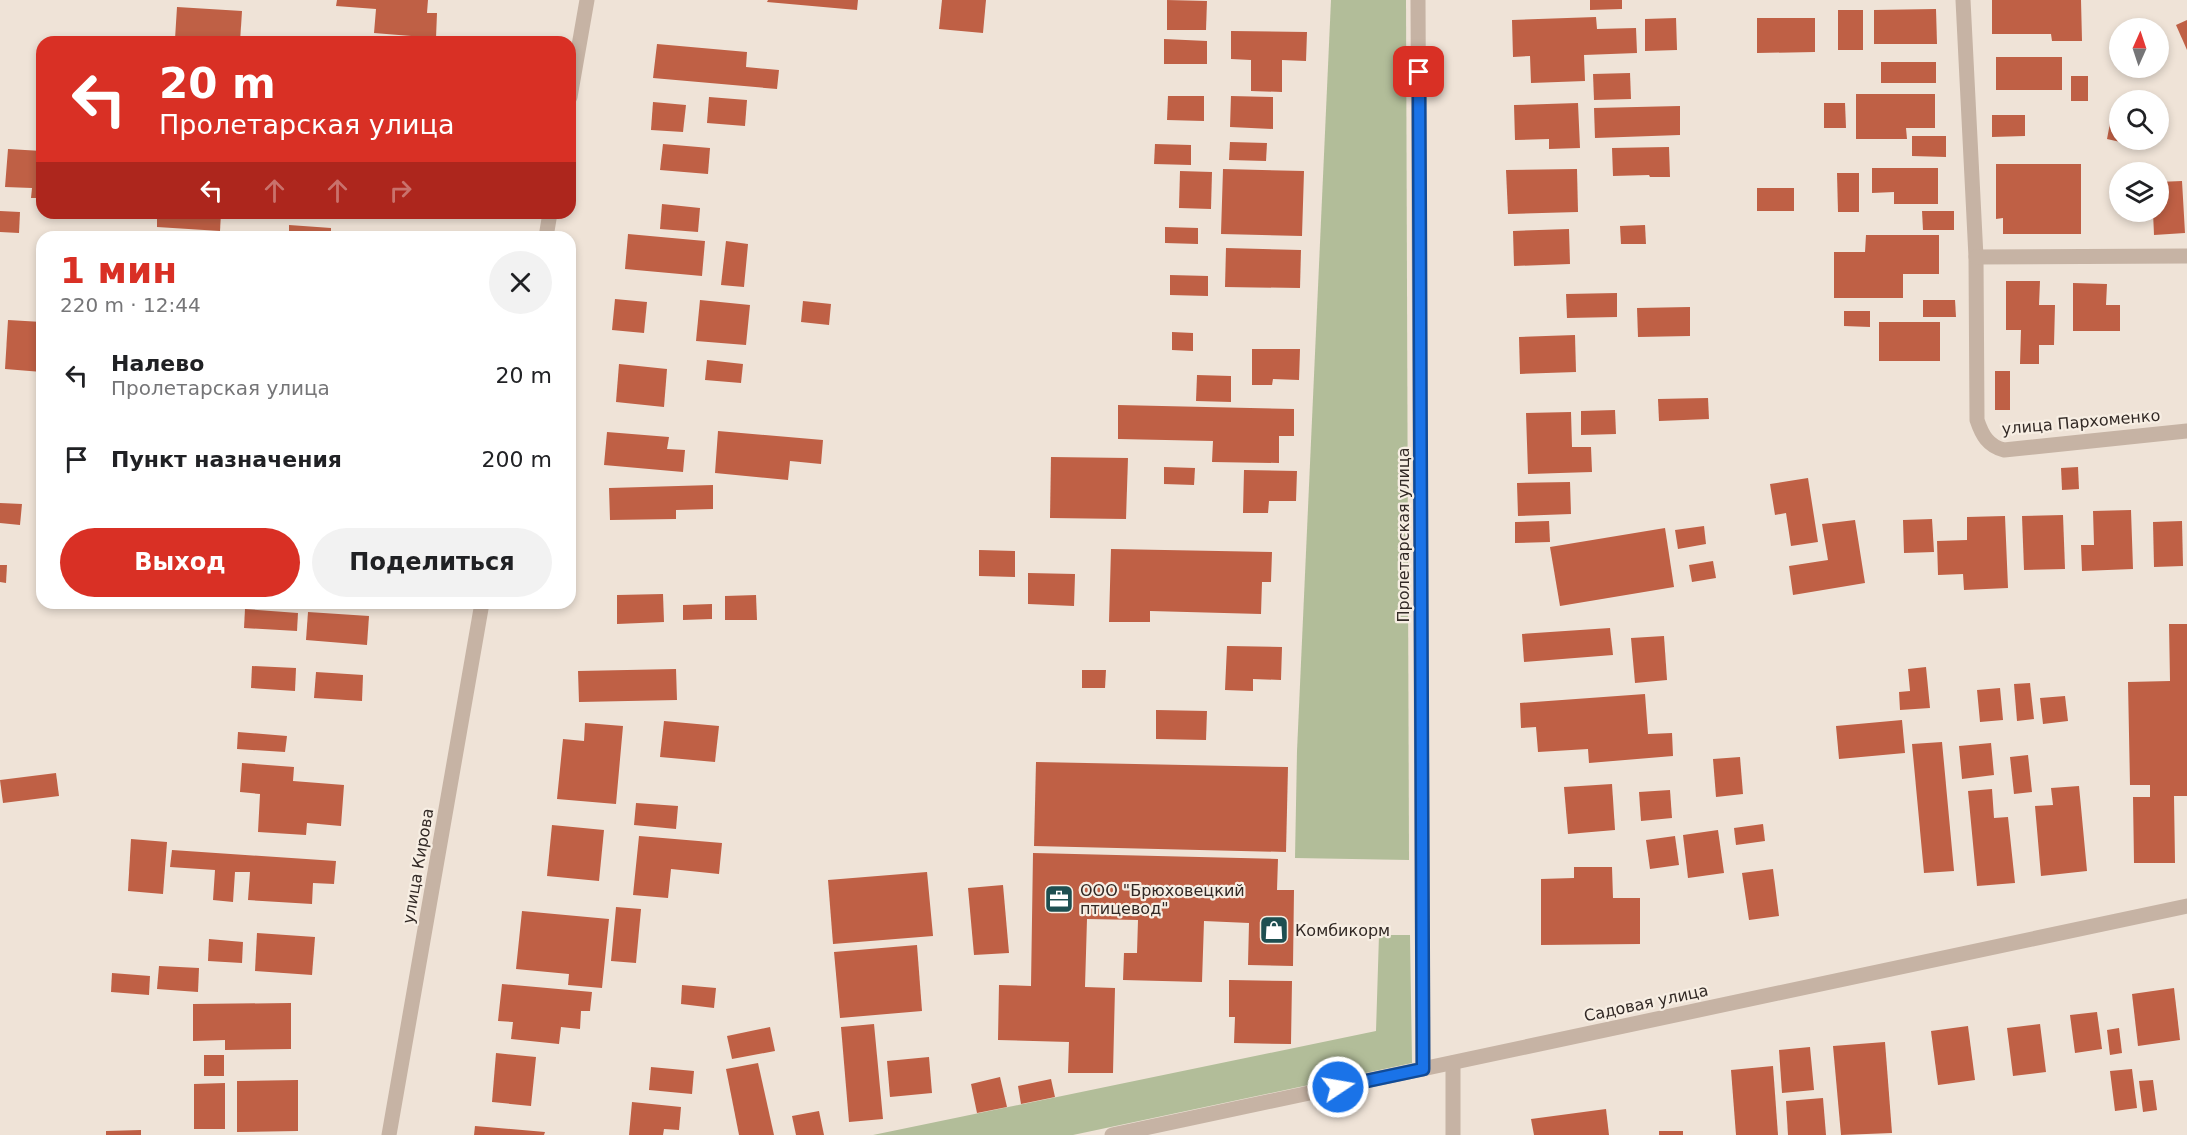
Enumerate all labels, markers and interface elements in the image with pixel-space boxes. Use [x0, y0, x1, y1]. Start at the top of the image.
north arrow [2109, 18, 2169, 78]
map controls [2109, 18, 2169, 222]
pin [1393, 46, 1444, 97]
icon: arrive [1402, 55, 1435, 88]
text: 20 m [159, 59, 276, 108]
icon: left [60, 60, 138, 138]
button: search [2109, 90, 2169, 150]
text: Пролетарская улица [159, 109, 454, 140]
button: layers [2109, 162, 2169, 222]
icon: left [195, 174, 228, 207]
icon: ahead [258, 174, 291, 207]
icon: ahead [321, 174, 354, 207]
icon: right [384, 174, 417, 207]
text: 1 мин [60, 250, 177, 291]
button: close [489, 251, 552, 314]
text: 220 m · 12:44 [60, 293, 201, 317]
text: Налево [111, 351, 204, 376]
icon: left [60, 359, 93, 392]
text: 20 m [496, 363, 552, 388]
text: Пролетарская улица [111, 376, 330, 400]
street label: улица Пархоменко [2001, 406, 2161, 438]
icon: arrive [60, 443, 93, 476]
text: Пункт назначения [111, 447, 342, 472]
text: 200 m [482, 447, 552, 472]
street label: Пролетарская улица [1394, 447, 1413, 623]
button: Выход [60, 528, 300, 597]
button: Поделиться [312, 528, 552, 597]
street label: улица Кирова [399, 807, 437, 925]
place label: ООО "Брюховецкий птицевод" [1080, 881, 1245, 918]
office icon: ООО "Брюховецкий птицевод" [1043, 883, 1075, 915]
shop icon: Комбикорм [1258, 914, 1290, 946]
place label: Комбикорм [1295, 921, 1390, 940]
street label: Садовая улица [1582, 981, 1710, 1025]
position arrow [1306, 1055, 1370, 1119]

